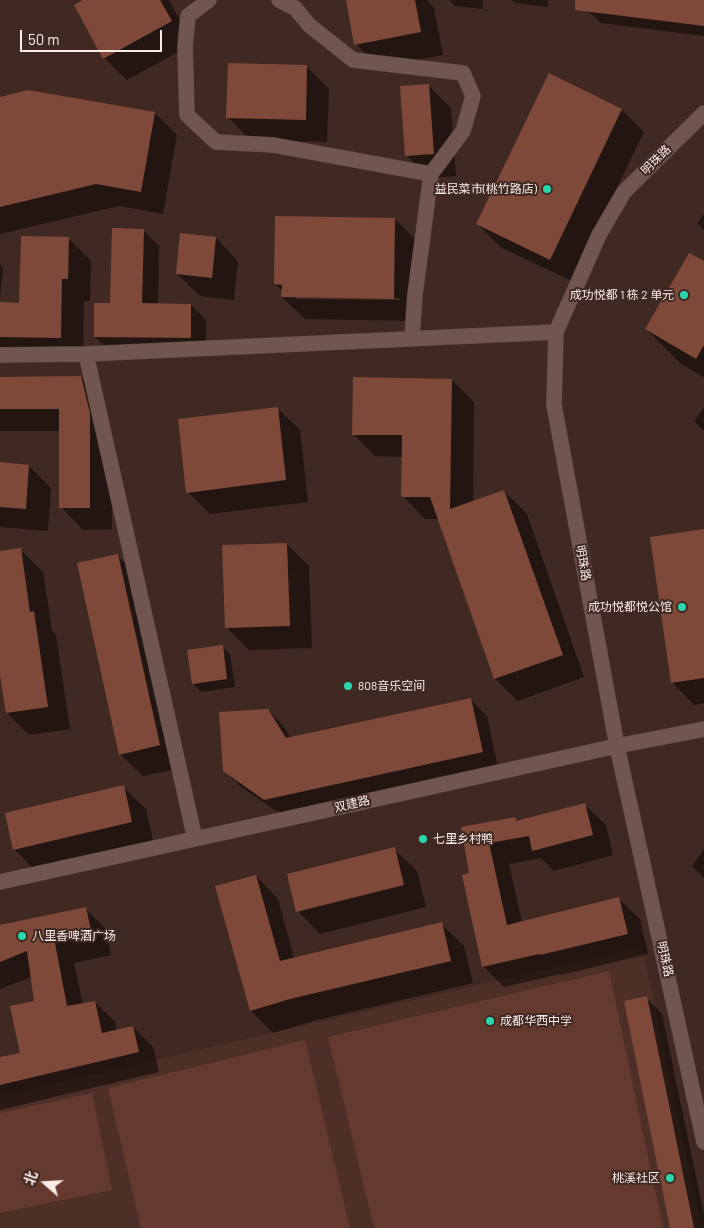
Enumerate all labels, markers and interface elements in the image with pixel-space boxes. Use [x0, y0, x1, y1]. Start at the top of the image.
scale bar [22, 20, 165, 52]
text: 50 m [28, 30, 60, 48]
street label: 明珠路 [638, 142, 674, 178]
place label: 益民菜市(桃竹路店) [435, 182, 537, 196]
marker: 益民菜市(桃竹路店) [541, 183, 553, 195]
place label: 成功悦都 1 栋 2 单元 [570, 288, 674, 302]
marker: 成功悦都 1 栋 2 单元 [678, 289, 690, 301]
street label: 明珠路 [572, 544, 594, 582]
place label: 成功悦都悦公馆 [588, 600, 672, 614]
marker: 成功悦都悦公馆 [676, 601, 688, 613]
place label: 808音乐空间 [358, 679, 425, 693]
marker: 808音乐空间 [342, 680, 354, 692]
street label: 双建路 [333, 793, 371, 815]
place label: 七里乡村鸭 [433, 832, 493, 846]
marker: 七里乡村鸭 [417, 833, 429, 845]
place label: 八里香啤酒广场 [32, 929, 116, 943]
marker: 八里香啤酒广场 [16, 930, 28, 942]
street label: 明珠路 [654, 940, 676, 978]
place label: 成都华西中学 [500, 1014, 572, 1028]
marker: 成都华西中学 [484, 1015, 496, 1027]
north arrow [20, 1158, 70, 1208]
text: 北 [20, 1169, 41, 1187]
place label: 桃溪社区 [612, 1171, 660, 1185]
marker: 桃溪社区 [664, 1172, 676, 1184]

